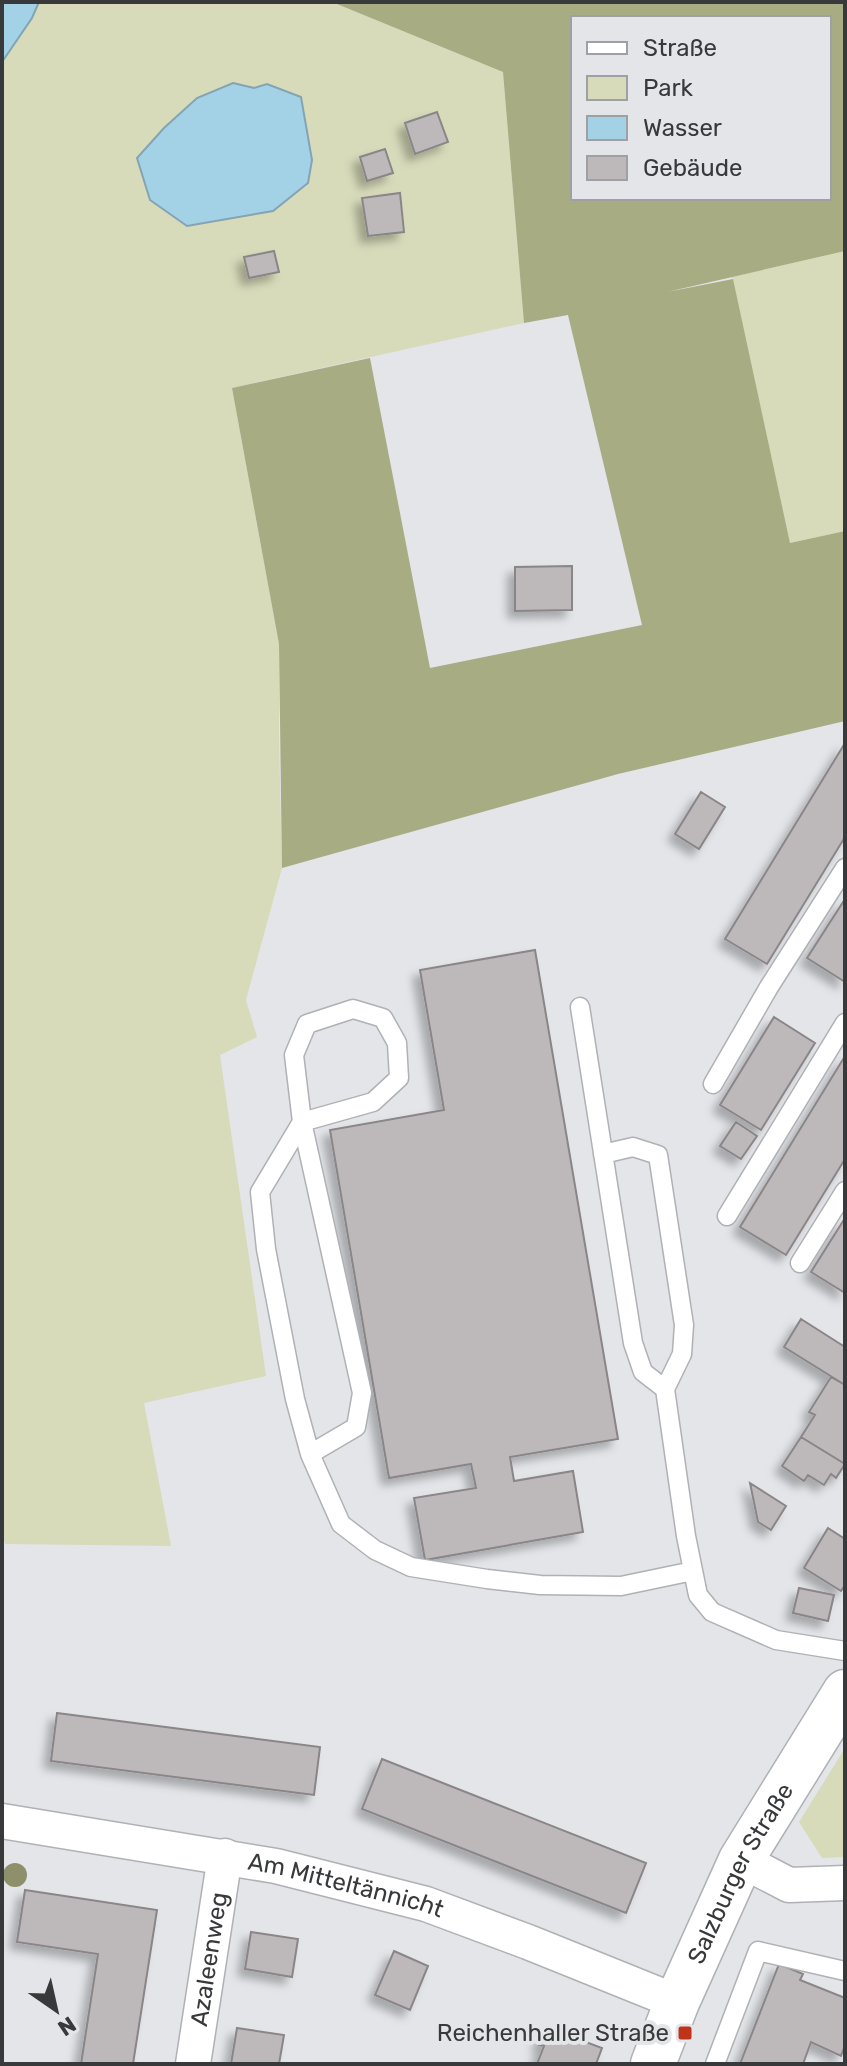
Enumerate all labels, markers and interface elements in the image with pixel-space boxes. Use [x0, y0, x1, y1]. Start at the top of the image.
legend [571, 16, 831, 200]
text: Straße [643, 34, 717, 62]
text: Park [643, 74, 694, 102]
text: Wasser [643, 114, 722, 142]
text: Gebäude [643, 154, 742, 182]
street label: Salzburger Straße [682, 1778, 799, 1968]
street label: Am Mitteltännicht [246, 1848, 448, 1923]
street label: Azaleenweg [185, 1890, 233, 2028]
north arrow [16, 1970, 96, 2050]
text: N [53, 2011, 81, 2042]
place label: Reichenhaller Straße [437, 2019, 669, 2047]
marker: Reichenhaller Straße [676, 2024, 694, 2042]

